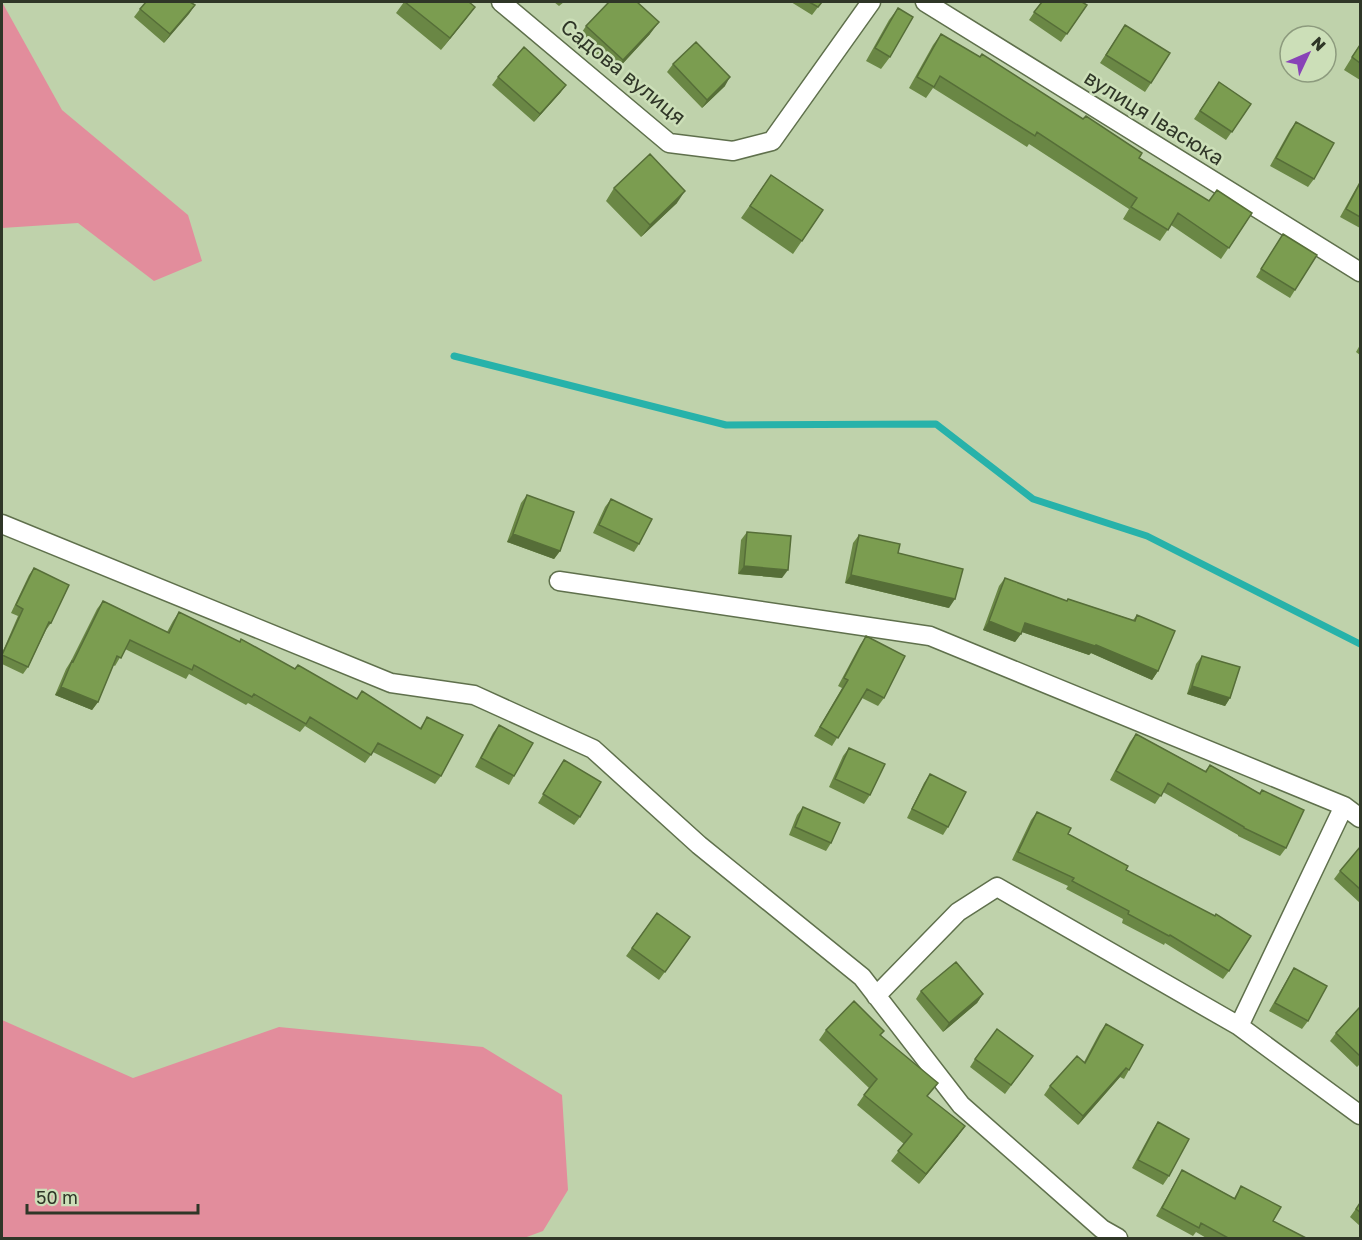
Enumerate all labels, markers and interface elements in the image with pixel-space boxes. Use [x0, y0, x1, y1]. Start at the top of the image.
street label: Садова вулиця [556, 13, 691, 130]
north arrow [1278, 24, 1338, 84]
text: N [1307, 32, 1330, 55]
street label: вулиця Івасюка [1080, 64, 1229, 171]
scale bar [27, 1177, 198, 1215]
text: 50 m [36, 1186, 78, 1208]

